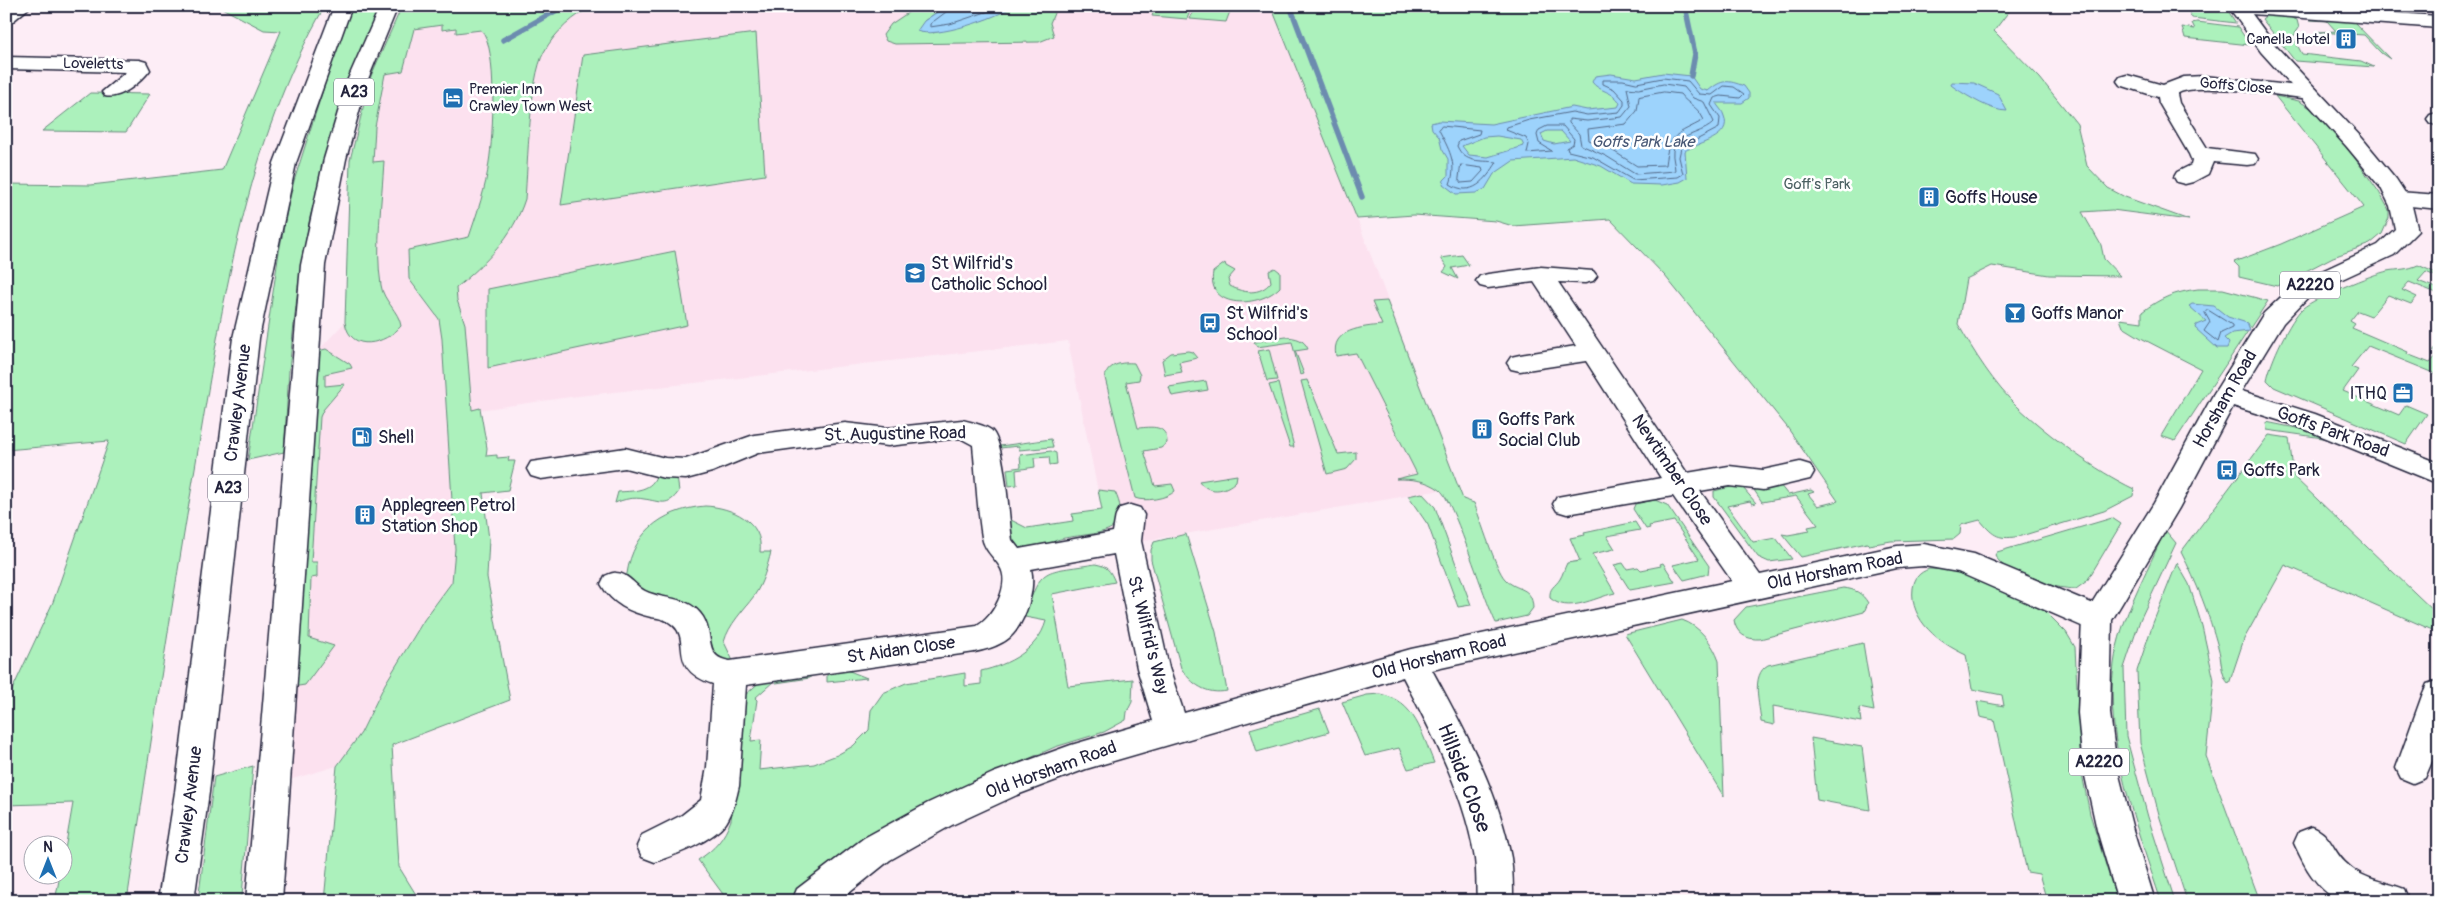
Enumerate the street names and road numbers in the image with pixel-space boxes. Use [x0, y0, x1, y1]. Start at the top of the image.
street label: Loveletts [63, 54, 124, 74]
street label: Goffs Close [2199, 73, 2274, 99]
road number: A23 [334, 78, 374, 105]
road number: A2220 [2280, 272, 2340, 298]
street label: Crawley Avenue [219, 343, 257, 463]
street label: Horsham Road [2188, 346, 2262, 452]
street label: Goffs Park Road [2274, 401, 2392, 463]
street label: Newtimber Close [1626, 410, 1718, 530]
street label: St. Augustine Road [824, 421, 966, 447]
road number: A23 [208, 474, 248, 502]
street label: Old Horsham Road [1765, 547, 1905, 595]
street label: St. Wilfrid's Way [1122, 573, 1174, 697]
street label: Old Horsham Road [1369, 629, 1509, 685]
street label: St Aidan Close [845, 631, 957, 669]
street label: Hillside Close [1431, 720, 1497, 837]
street label: Old Horsham Road [982, 736, 1120, 804]
street label: Crawley Avenue [170, 745, 208, 865]
road number: A2220 [2069, 749, 2129, 776]

